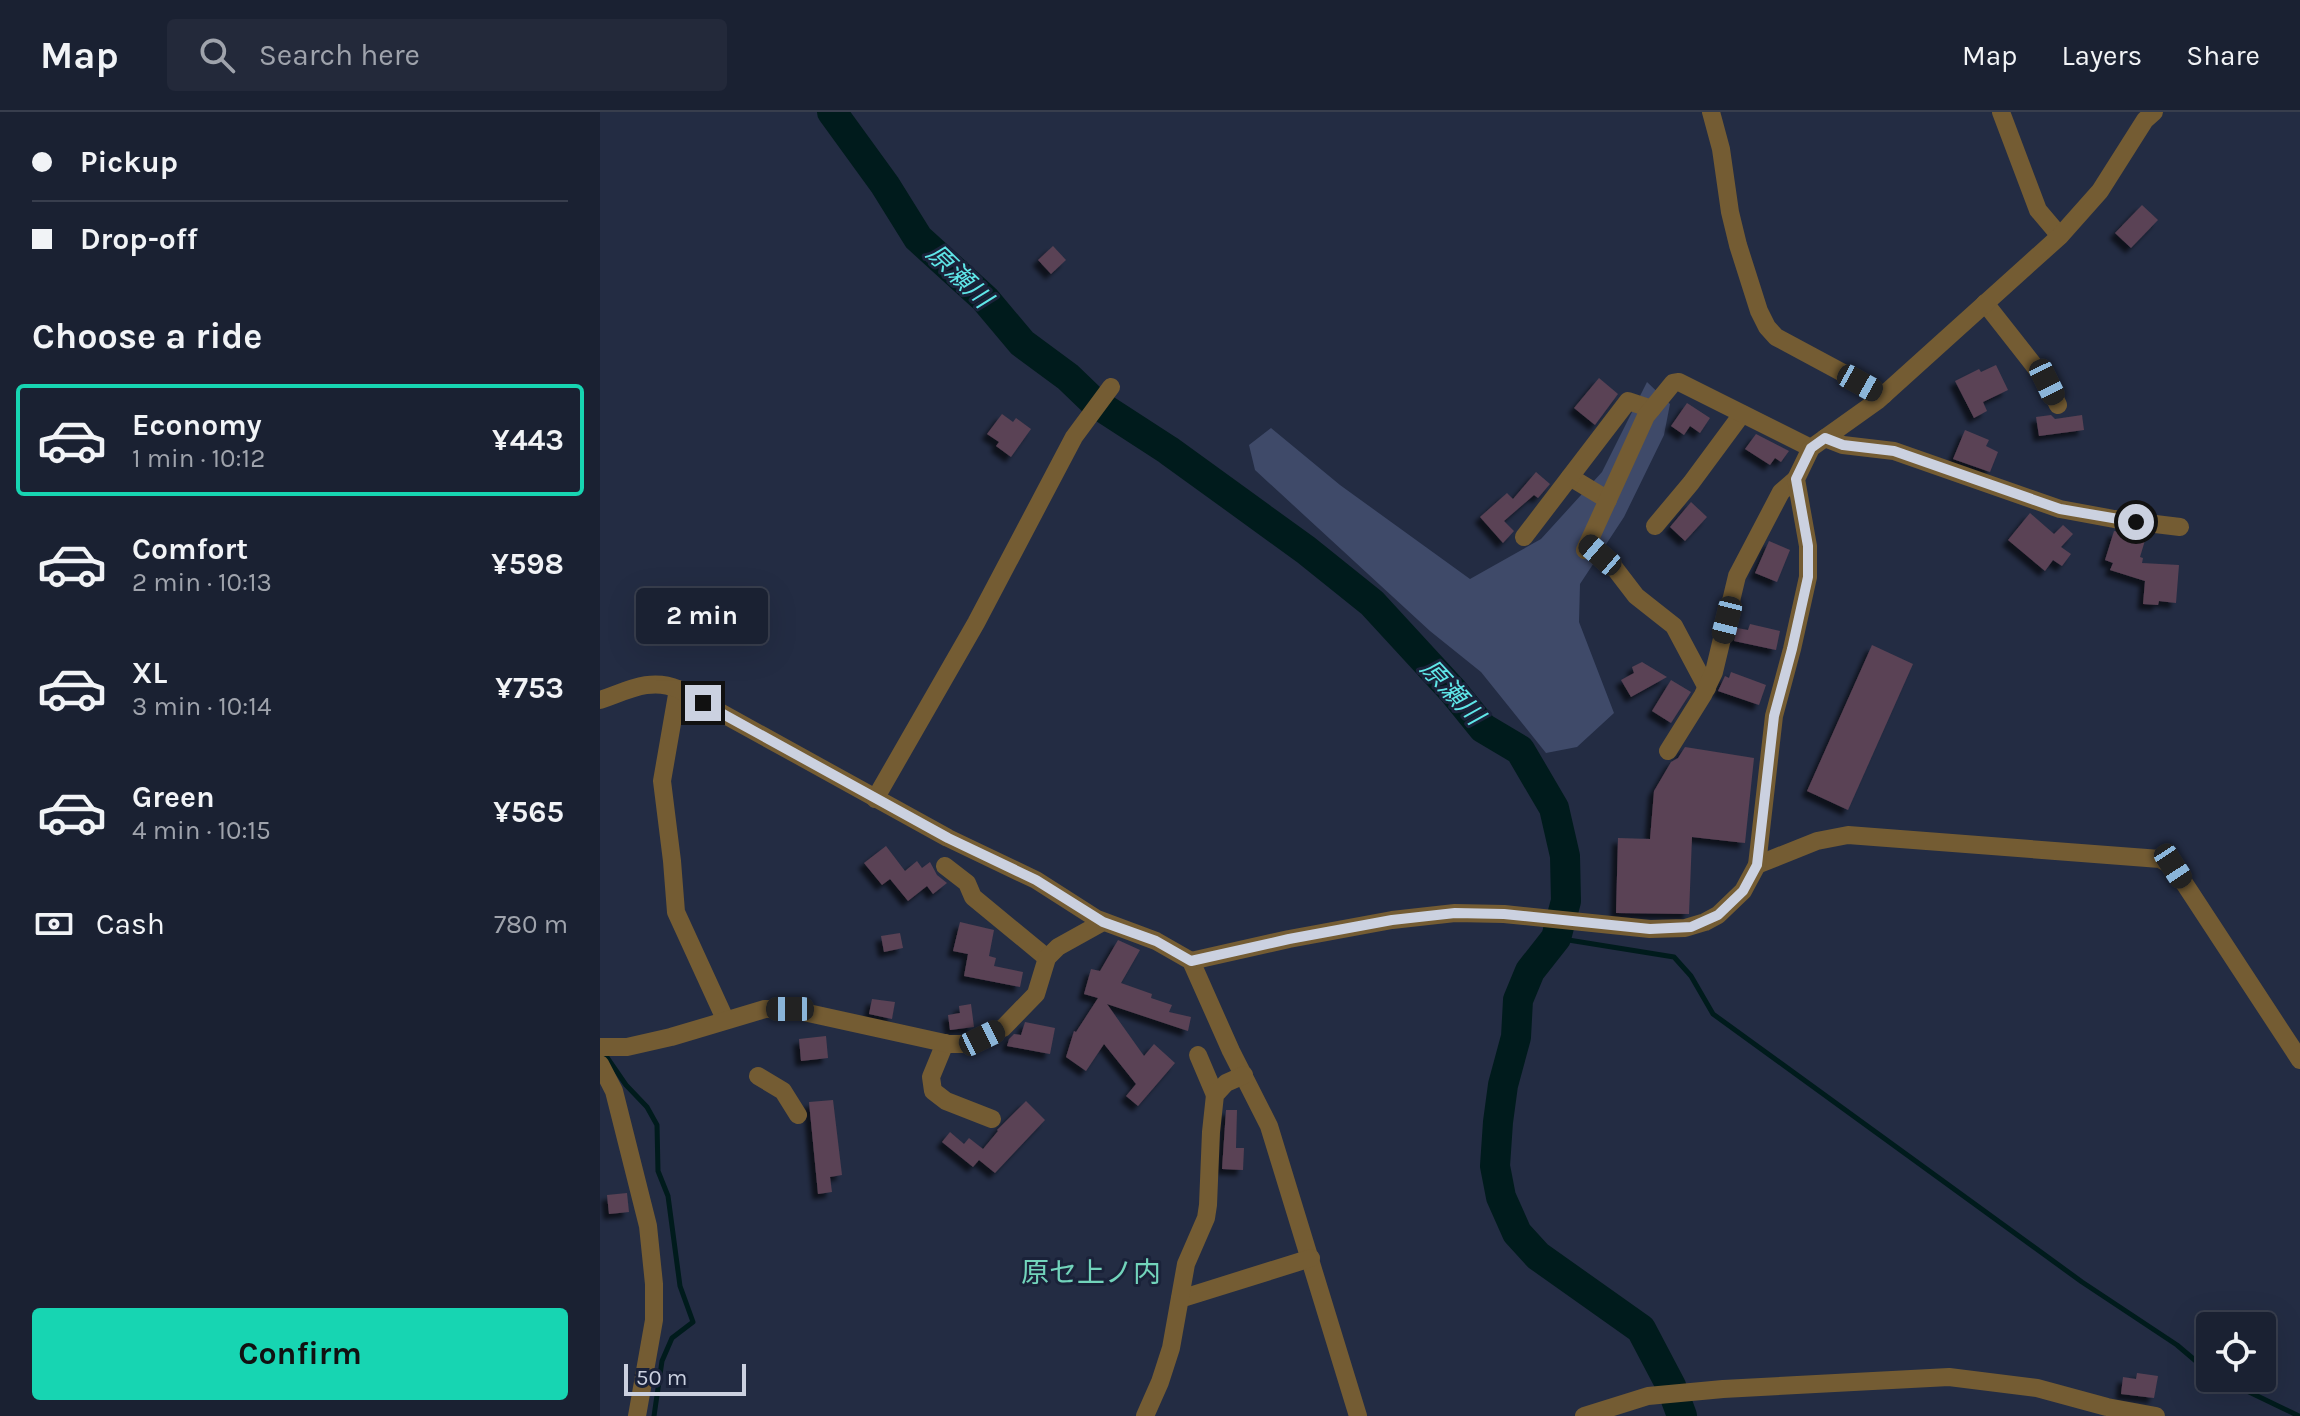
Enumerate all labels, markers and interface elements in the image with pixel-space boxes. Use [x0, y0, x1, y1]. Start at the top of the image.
search box [167, 19, 727, 91]
text: Map [40, 33, 119, 78]
icon: search [195, 33, 239, 77]
text: Search here [259, 37, 420, 73]
text: Map [1962, 39, 2017, 72]
text: Layers [2061, 39, 2142, 72]
text: Share [2186, 39, 2260, 72]
text: Pickup [80, 144, 178, 180]
text: Drop-off [80, 221, 198, 257]
water label: 原瀬川 [920, 238, 1000, 316]
text: Choose a ride [32, 315, 262, 357]
car [2026, 355, 2068, 409]
car [1833, 361, 1887, 405]
icon: car [36, 404, 108, 476]
text: Economy [132, 407, 262, 443]
text: ¥443 [492, 422, 564, 458]
text: 1 min · 10:12 [132, 443, 265, 474]
route start [2118, 504, 2154, 540]
icon: car [36, 528, 108, 600]
car [1574, 530, 1626, 580]
text: Comfort [132, 531, 248, 567]
text: ¥598 [491, 546, 564, 582]
text: 2 min · 10:13 [132, 567, 272, 598]
callout: 2 min [637, 587, 769, 643]
car [1710, 594, 1744, 646]
text: 2 min [666, 600, 738, 631]
icon: car [36, 652, 108, 724]
water label: 原瀬川 [1414, 653, 1492, 733]
text: XL [132, 655, 167, 691]
text: ¥753 [495, 670, 564, 706]
route end [685, 685, 721, 721]
text: 3 min · 10:14 [132, 691, 271, 722]
icon: car [36, 776, 108, 848]
text: Green [132, 779, 215, 815]
text: ¥565 [493, 794, 564, 830]
text: 4 min · 10:15 [132, 815, 271, 846]
car [2150, 839, 2196, 893]
icon: cash [32, 902, 76, 946]
text: Cash [96, 906, 165, 942]
text: 780 m [494, 909, 568, 940]
car [766, 997, 814, 1021]
car [955, 1017, 1009, 1059]
district label: 原セ上ノ内 [1021, 1256, 1161, 1289]
button: Confirm [32, 1308, 568, 1400]
map controls [2196, 1312, 2276, 1392]
button: locate [2196, 1312, 2276, 1392]
scale bar [624, 1360, 746, 1396]
text: 50 m [636, 1365, 687, 1391]

